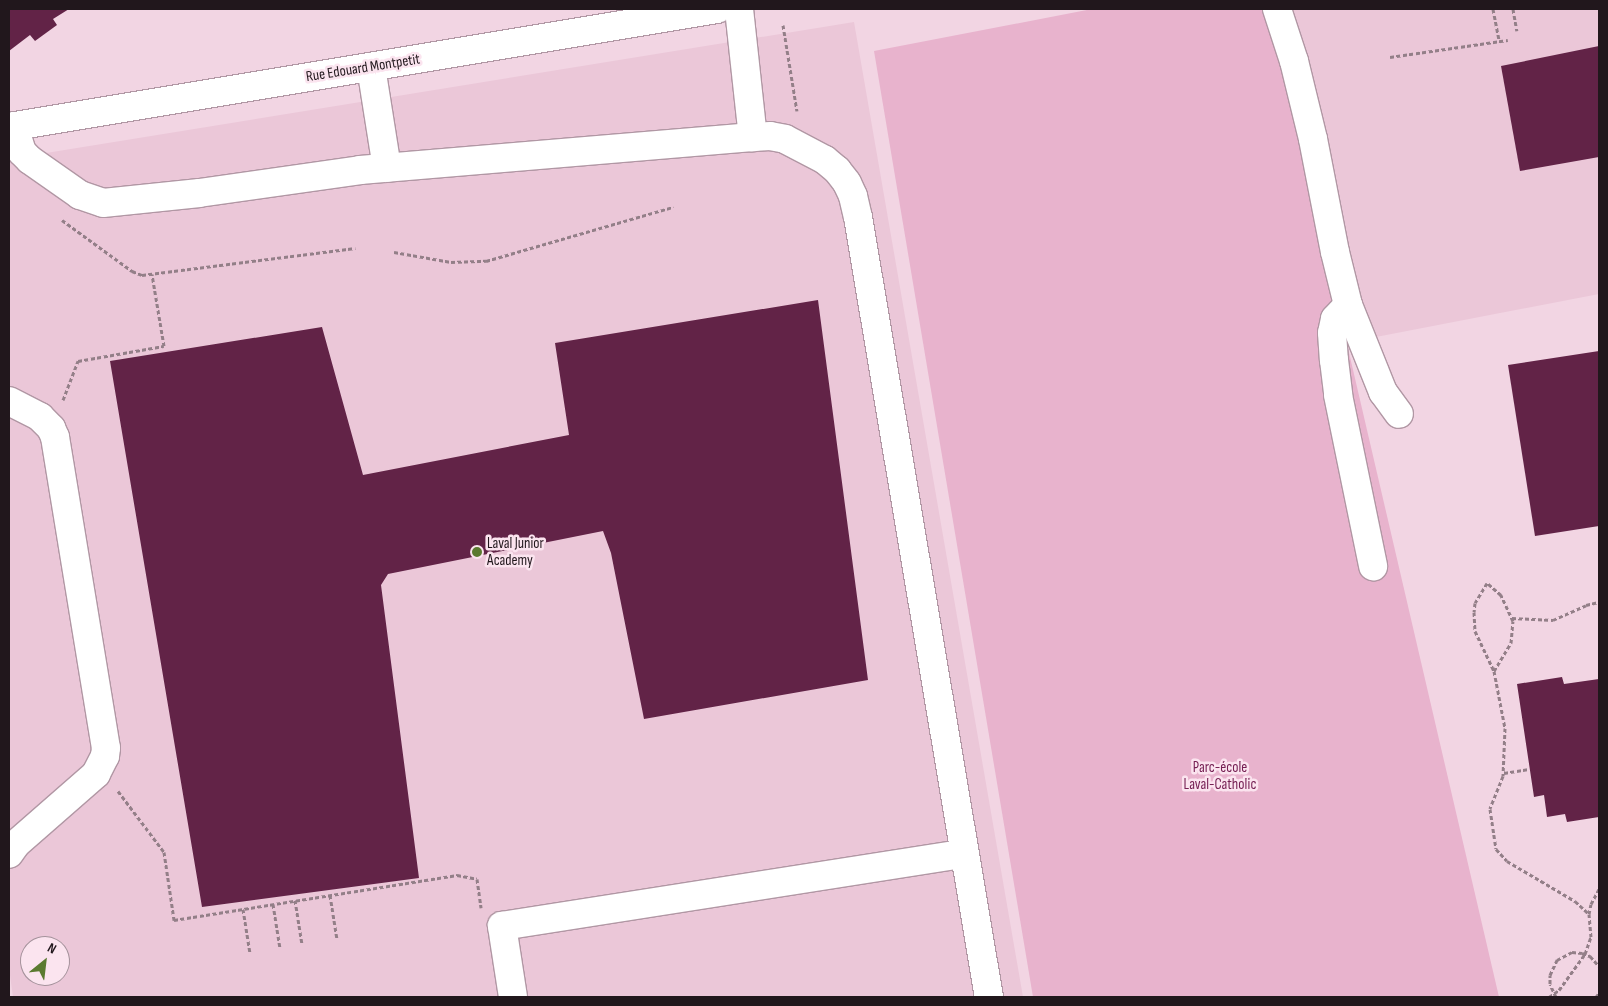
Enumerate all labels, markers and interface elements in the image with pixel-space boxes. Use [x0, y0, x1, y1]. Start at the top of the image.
street label: Rue Edouard Montpetit [305, 50, 421, 86]
place label: Laval Junior Academy [487, 534, 544, 569]
marker: Laval Junior Academy [471, 546, 483, 558]
park label: Parc-école Laval-Catholic [1184, 758, 1256, 793]
north arrow [20, 936, 70, 986]
text: N [45, 939, 59, 958]

